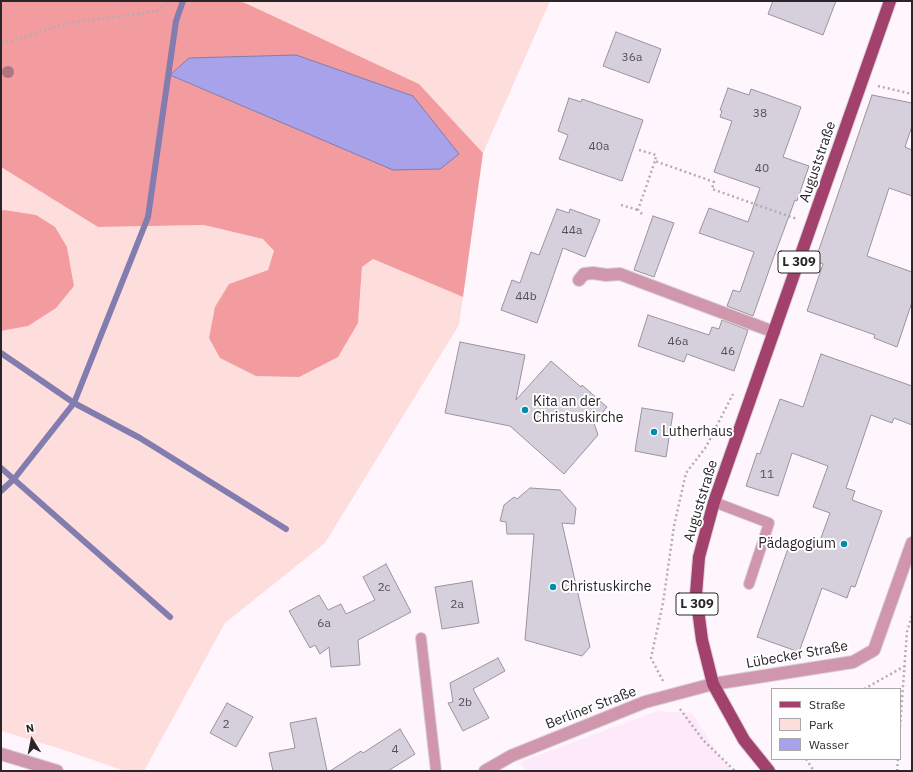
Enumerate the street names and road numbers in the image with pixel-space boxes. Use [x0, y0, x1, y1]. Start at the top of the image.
street label: Auguststraße [796, 119, 840, 205]
road number: L 309 [778, 251, 820, 273]
street label: Auguststraße [681, 458, 721, 544]
road number: L 309 [676, 593, 718, 615]
street label: Lübecker Straße [745, 638, 849, 672]
street label: Berliner Straße [543, 683, 639, 733]

